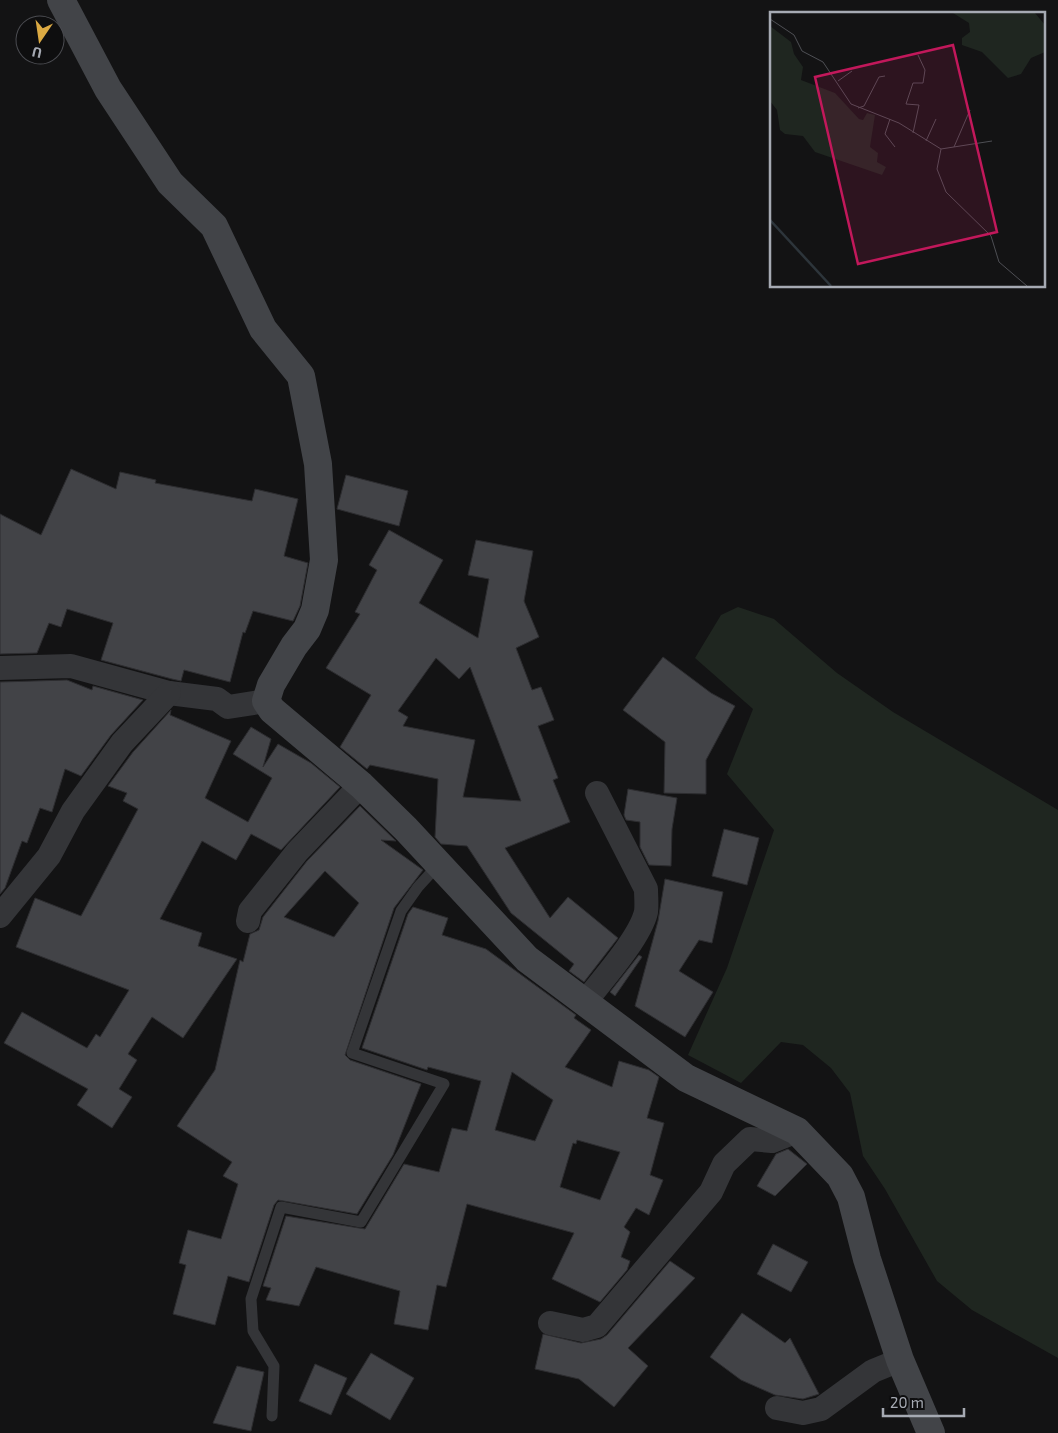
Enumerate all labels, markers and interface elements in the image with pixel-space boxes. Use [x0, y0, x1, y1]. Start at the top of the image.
inset map [770, 12, 1046, 288]
north arrow [15, 15, 65, 65]
text: U [30, 44, 44, 63]
scale bar [883, 1386, 964, 1418]
text: 20 m [890, 1393, 924, 1411]

